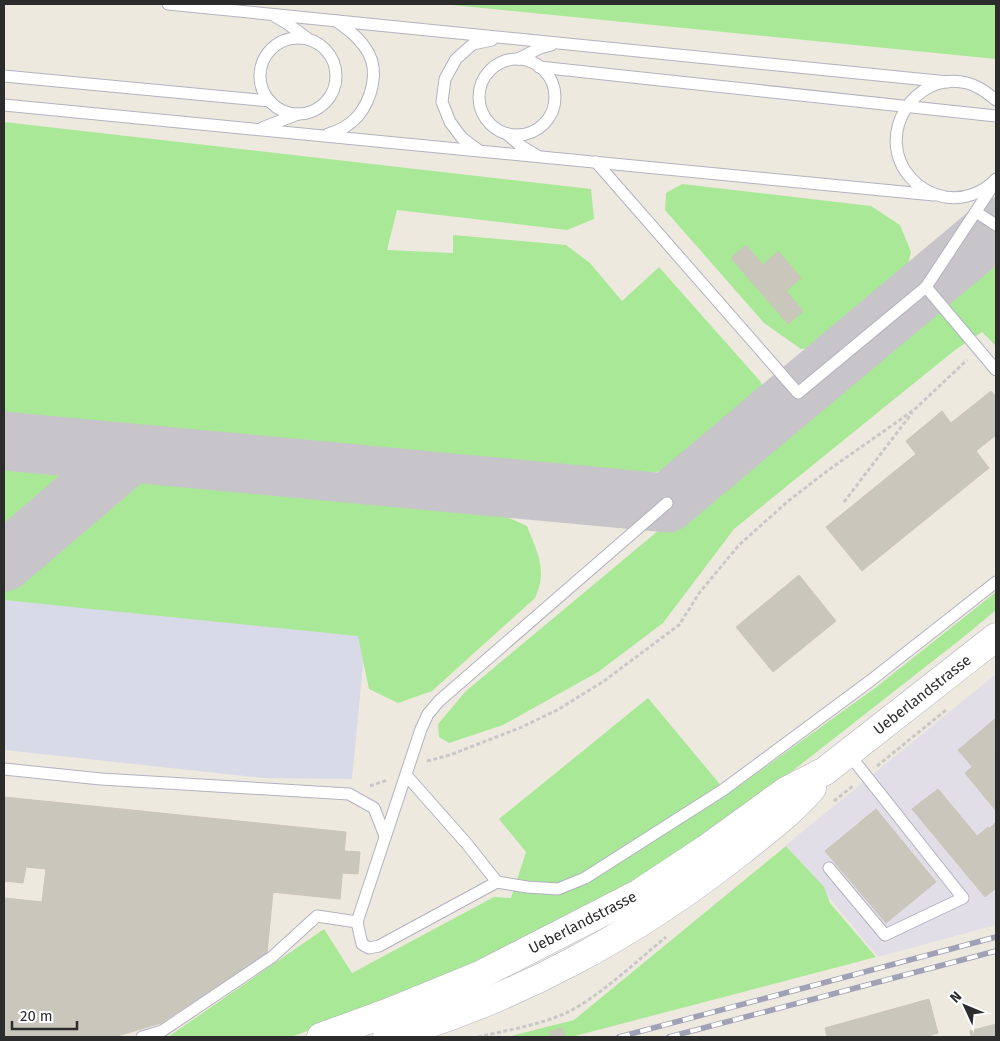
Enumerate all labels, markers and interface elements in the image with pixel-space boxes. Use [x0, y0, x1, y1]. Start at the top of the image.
street label: Ueberlandstrasse [870, 651, 975, 739]
street label: Ueberlandstrasse [526, 887, 640, 958]
north arrow [940, 981, 990, 1031]
text: N [947, 988, 965, 1007]
scale bar [12, 998, 78, 1030]
text: 20 m [20, 1007, 53, 1025]

